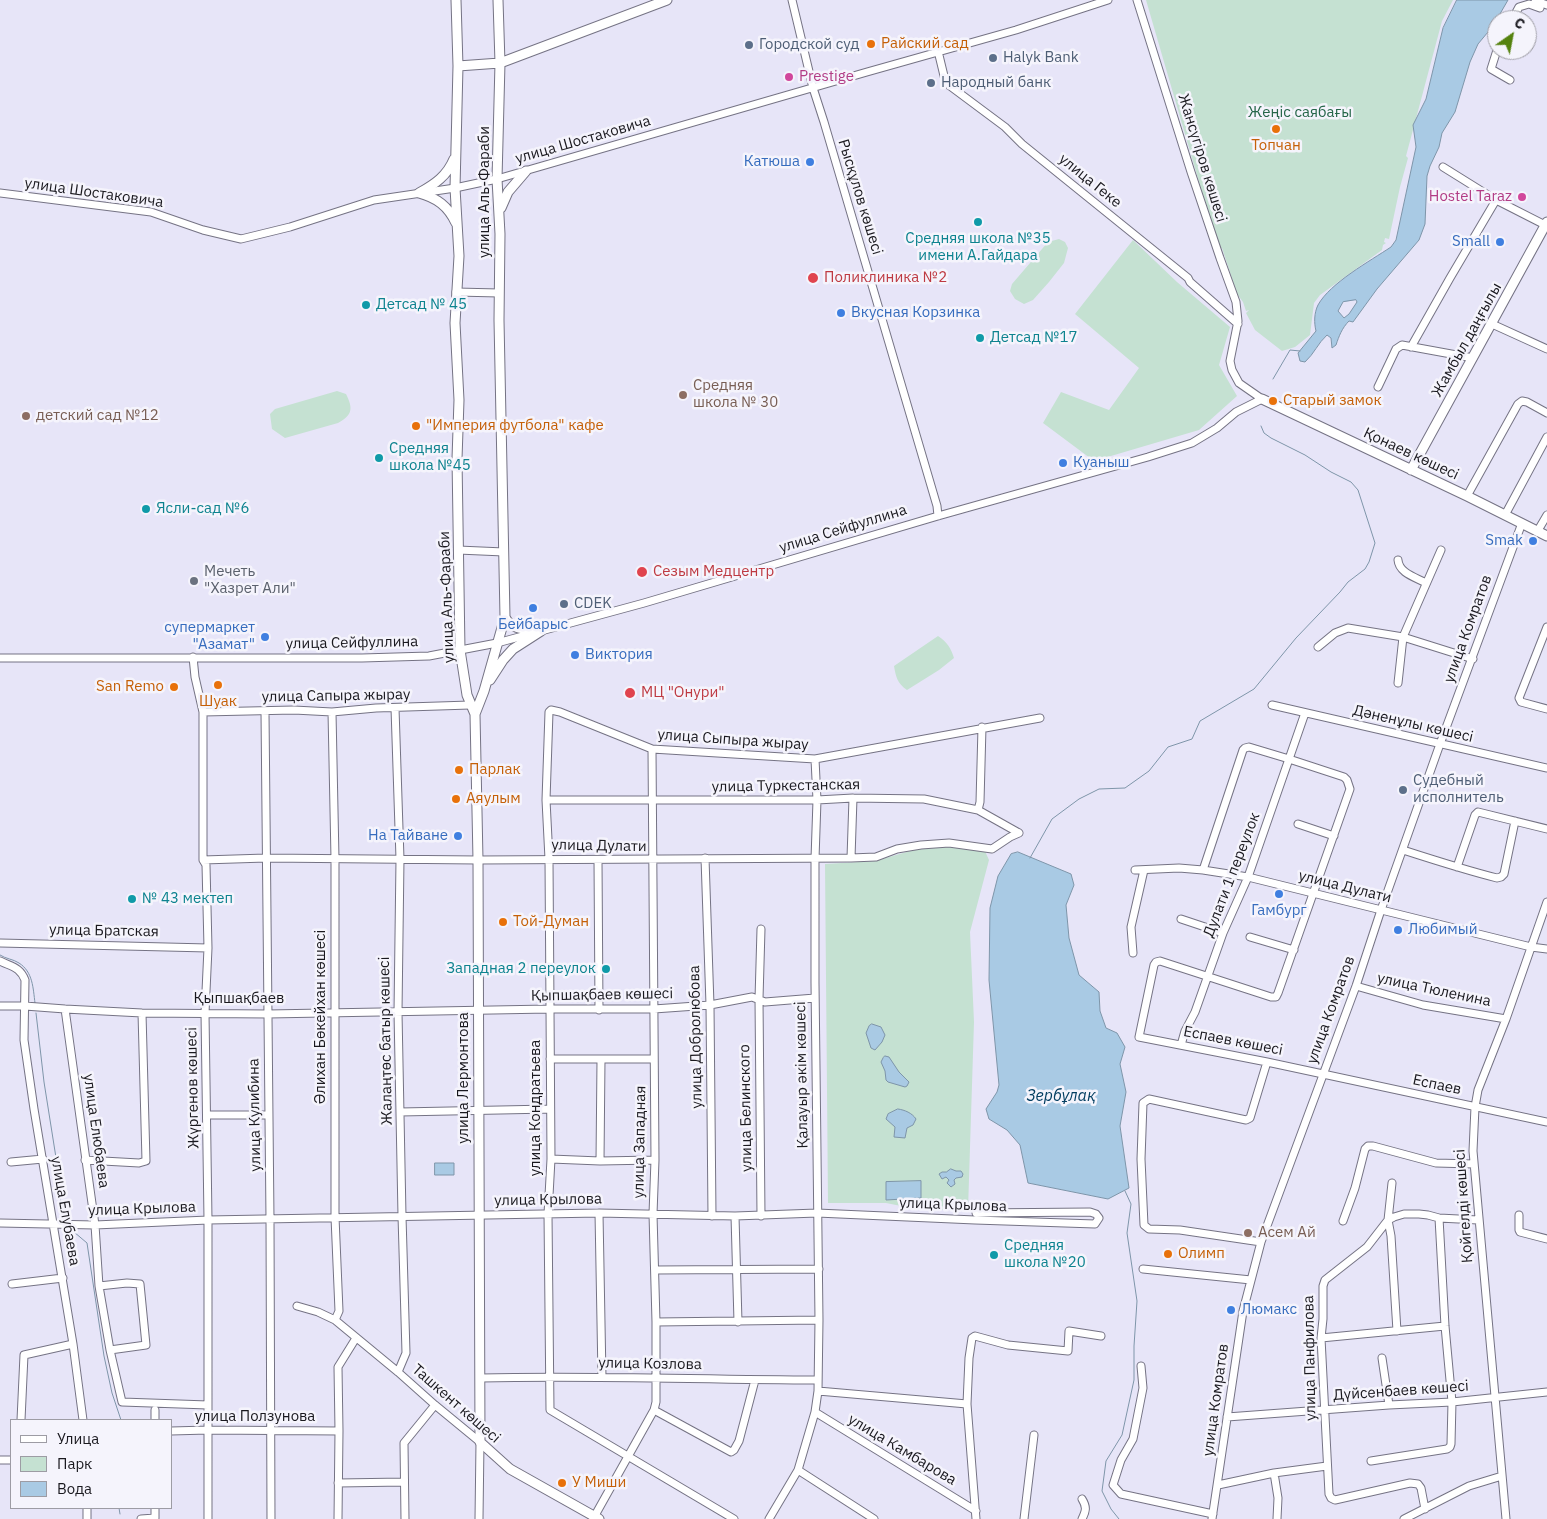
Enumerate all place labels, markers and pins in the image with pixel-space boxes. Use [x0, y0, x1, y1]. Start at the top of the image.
place label: Райский сад [881, 35, 969, 53]
place label: Городской суд [759, 36, 859, 54]
marker: Райский сад [865, 38, 877, 50]
marker: Городской суд [743, 39, 755, 51]
place label: Halyk Bank [1003, 49, 1079, 67]
marker: Halyk Bank [987, 52, 999, 64]
place label: Prestige [799, 68, 854, 86]
marker: Prestige [783, 71, 795, 83]
place label: Народный банк [941, 74, 1051, 92]
marker: Народный банк [925, 77, 937, 89]
marker: Топчан [1270, 123, 1282, 135]
place label: Топчан [1251, 137, 1301, 155]
place label: Катюша [744, 153, 800, 171]
marker: Катюша [804, 156, 816, 168]
place label: Hostel Taraz [1429, 188, 1512, 206]
marker: Hostel Taraz [1516, 191, 1528, 203]
marker: Средняя школа №35 имени А.Гайдара [972, 216, 984, 228]
place label: Средняя школа №35 имени А.Гайдара [905, 230, 1051, 265]
place label: Small [1452, 233, 1490, 251]
marker: Small [1494, 236, 1506, 248]
place label: Поликлиника №2 [824, 269, 947, 287]
marker: Поликлиника №2 [806, 271, 820, 285]
place label: Детсад № 45 [376, 296, 467, 314]
marker: Детсад № 45 [360, 299, 372, 311]
place label: Вкусная Корзинка [851, 304, 980, 322]
marker: Вкусная Корзинка [835, 307, 847, 319]
place label: Детсад №17 [990, 329, 1078, 347]
marker: Детсад №17 [974, 332, 986, 344]
place label: Средняя школа № 30 [693, 377, 778, 412]
marker: Средняя школа № 30 [677, 389, 689, 401]
place label: Старый замок [1283, 392, 1382, 410]
marker: Старый замок [1267, 395, 1279, 407]
place label: детский сад №12 [36, 407, 159, 425]
marker: детский сад №12 [20, 410, 32, 422]
place label: "Империя футбола" кафе [426, 417, 604, 435]
marker: "Империя футбола" кафе [410, 420, 422, 432]
place label: Средняя школа №45 [389, 440, 471, 475]
marker: Средняя школа №45 [373, 452, 385, 464]
place label: Куаныш [1073, 454, 1129, 472]
marker: Куаныш [1057, 457, 1069, 469]
place label: Ясли-сад №6 [156, 500, 249, 518]
marker: Ясли-сад №6 [140, 503, 152, 515]
place label: Smak [1485, 532, 1523, 550]
marker: Smak [1527, 535, 1539, 547]
place label: Мечеть "Хазрет Али" [204, 563, 296, 598]
place label: Сезым Медцентр [653, 563, 774, 581]
marker: Сезым Медцентр [635, 565, 649, 579]
marker: Мечеть "Хазрет Али" [188, 575, 200, 587]
place label: CDEK [574, 595, 612, 613]
marker: CDEK [558, 598, 570, 610]
marker: Бейбарыс [527, 602, 539, 614]
place label: Бейбарыс [498, 616, 568, 634]
place label: супермаркет "Азамат" [164, 619, 255, 654]
marker: супермаркет "Азамат" [259, 631, 271, 643]
place label: Виктория [585, 646, 653, 664]
marker: Виктория [569, 649, 581, 661]
place label: San Remo [96, 678, 164, 696]
marker: Шуак [212, 679, 224, 691]
marker: San Remo [168, 681, 180, 693]
place label: МЦ "Онури" [641, 684, 725, 702]
marker: МЦ "Онури" [623, 686, 637, 700]
place label: Шуак [199, 693, 237, 711]
place label: Парлак [469, 761, 521, 779]
marker: Парлак [453, 764, 465, 776]
place label: Судебный исполнитель [1413, 772, 1504, 807]
marker: Судебный исполнитель [1397, 784, 1409, 796]
place label: Аяулым [466, 790, 521, 808]
marker: Аяулым [450, 793, 462, 805]
place label: На Тайване [368, 827, 448, 845]
marker: На Тайване [452, 830, 464, 842]
marker: Гамбург [1273, 888, 1285, 900]
place label: № 43 мектеп [142, 890, 233, 908]
marker: № 43 мектеп [126, 893, 138, 905]
place label: Гамбург [1251, 902, 1307, 920]
place label: Той-Думан [513, 913, 589, 931]
marker: Той-Думан [497, 916, 509, 928]
place label: Любимый [1408, 921, 1477, 939]
marker: Любимый [1392, 924, 1404, 936]
place label: Западная 2 переулок [446, 960, 596, 978]
marker: Западная 2 переулок [600, 963, 612, 975]
place label: Асем Ай [1258, 1224, 1316, 1242]
marker: Асем Ай [1242, 1227, 1254, 1239]
place label: Средняя школа №20 [1004, 1237, 1086, 1272]
place label: Олимп [1178, 1245, 1225, 1263]
marker: Олимп [1162, 1248, 1174, 1260]
marker: Средняя школа №20 [988, 1249, 1000, 1261]
place label: Люмакс [1241, 1301, 1297, 1319]
marker: Люмакс [1225, 1304, 1237, 1316]
place label: У Миши [572, 1474, 626, 1492]
marker: У Миши [556, 1477, 568, 1489]

